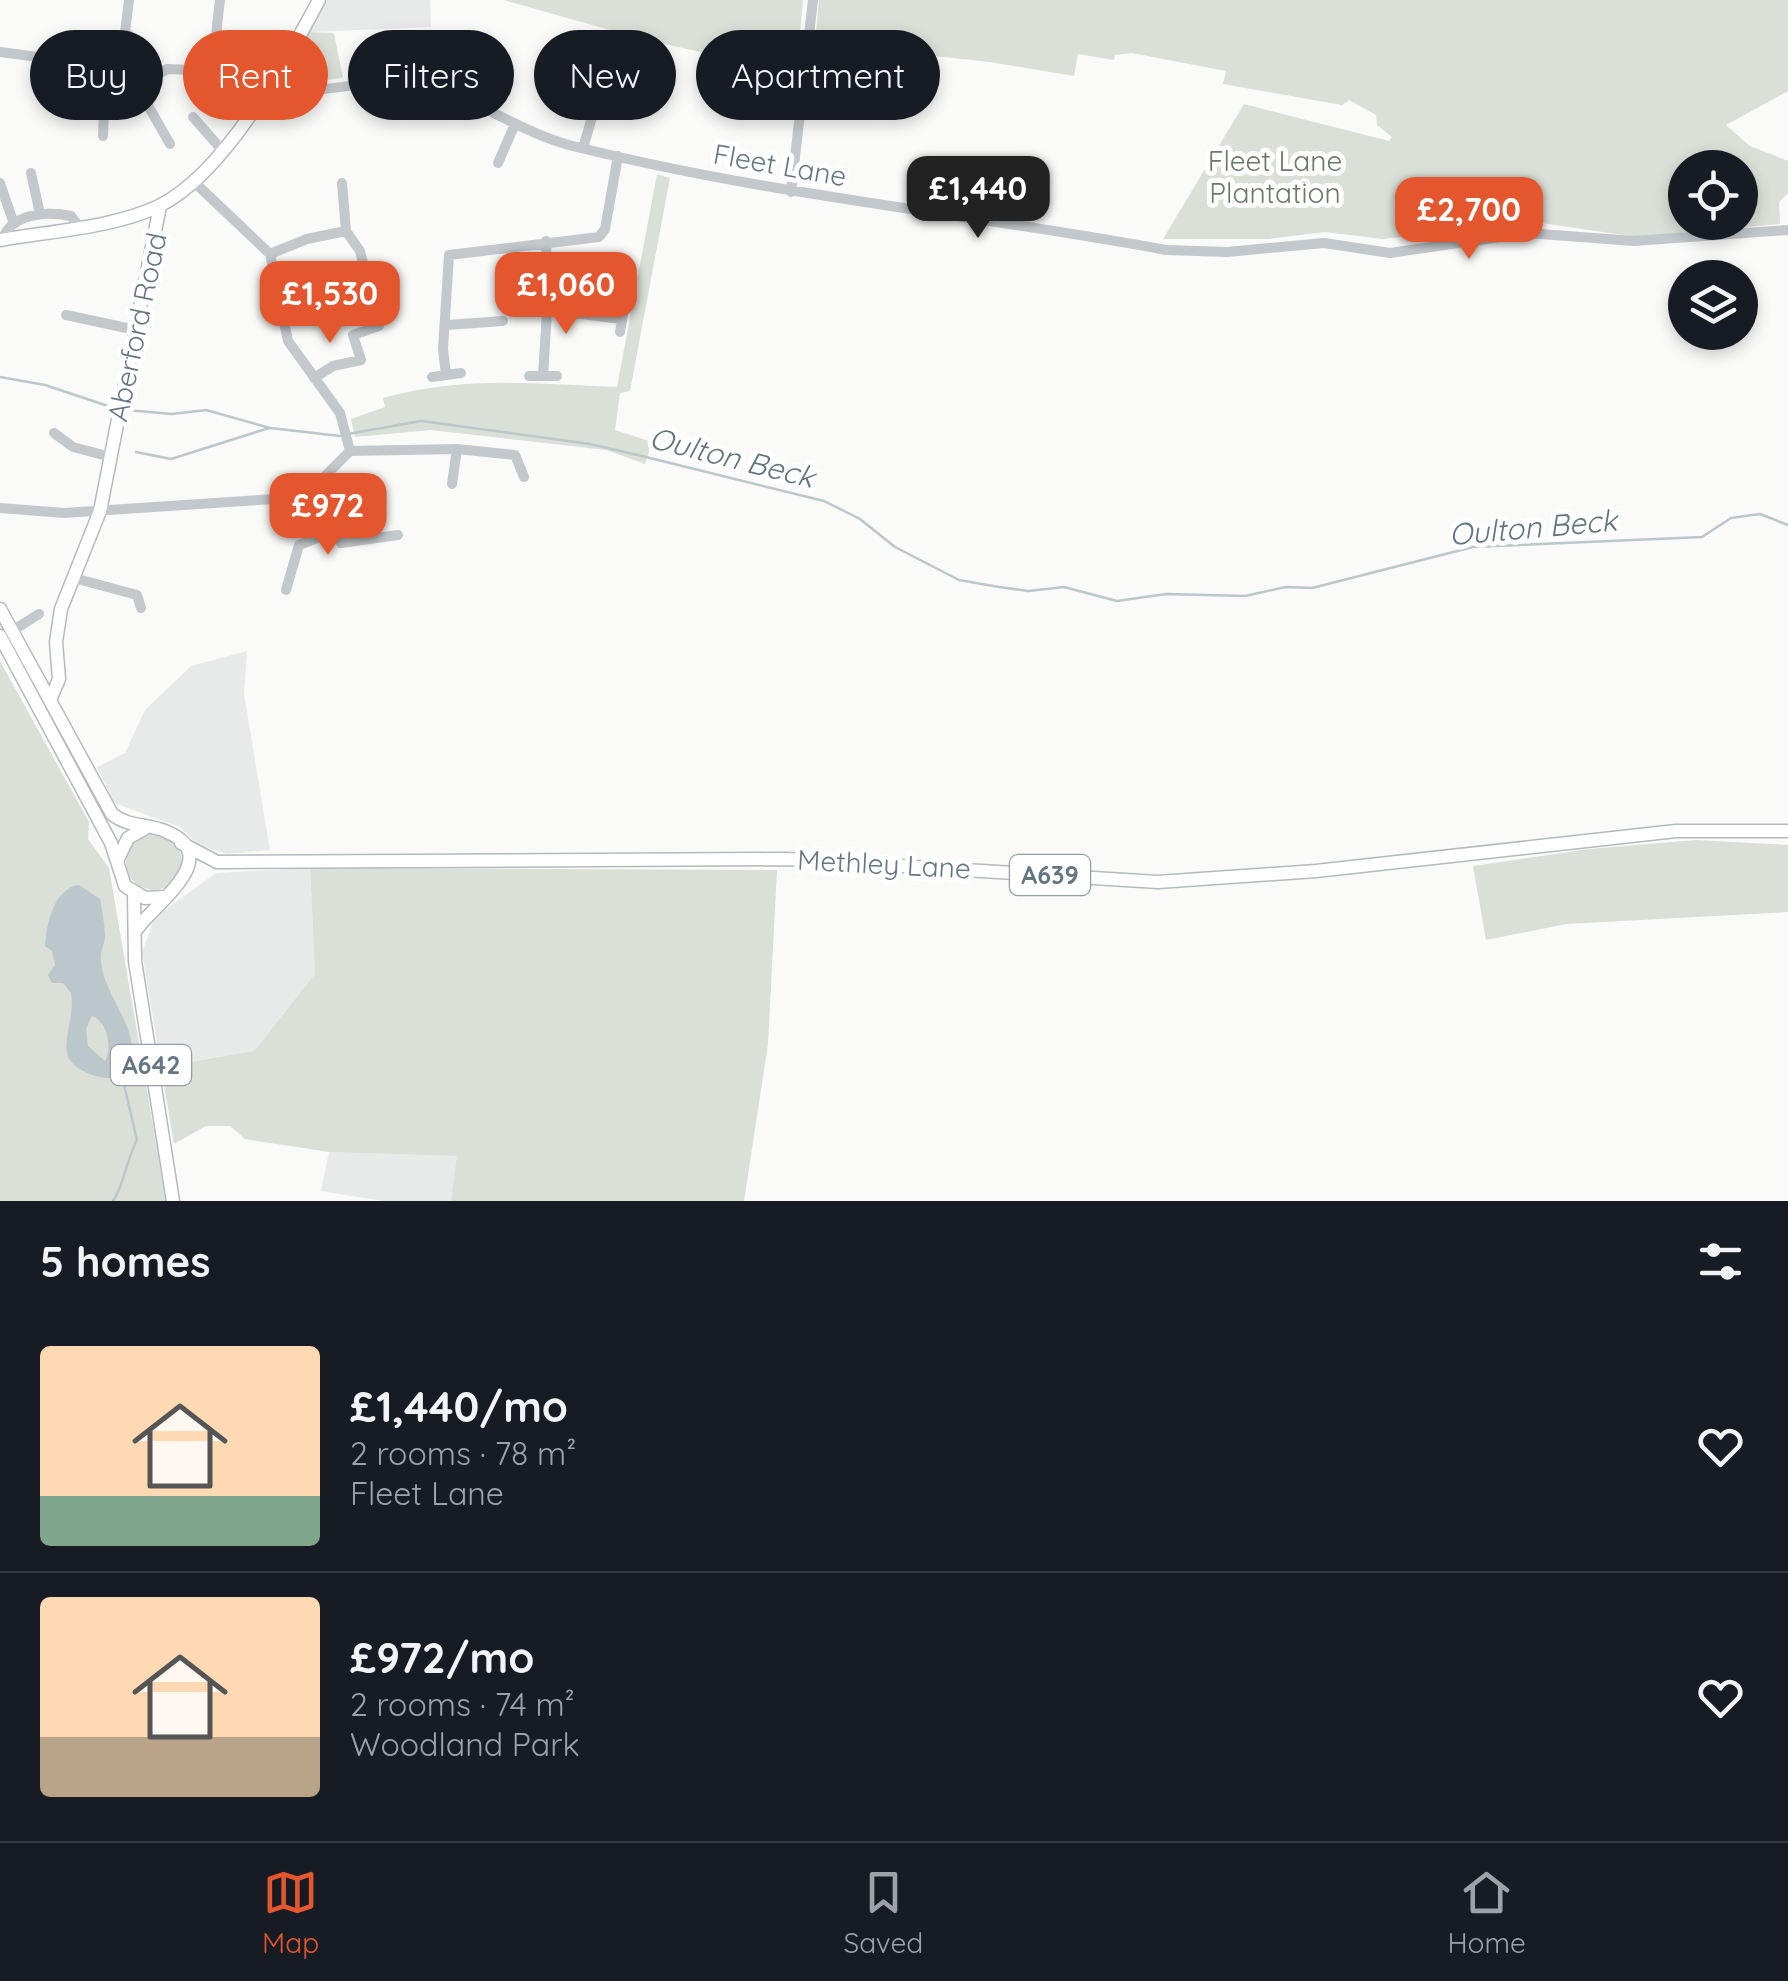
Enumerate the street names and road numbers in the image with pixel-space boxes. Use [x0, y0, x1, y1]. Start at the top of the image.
street label: Fleet Lane [711, 136, 849, 193]
street label: Aberford Road [99, 229, 174, 424]
street label: Methley Lane [796, 841, 972, 886]
road number: A639 [1010, 855, 1090, 895]
road number: A642 [111, 1045, 191, 1085]

